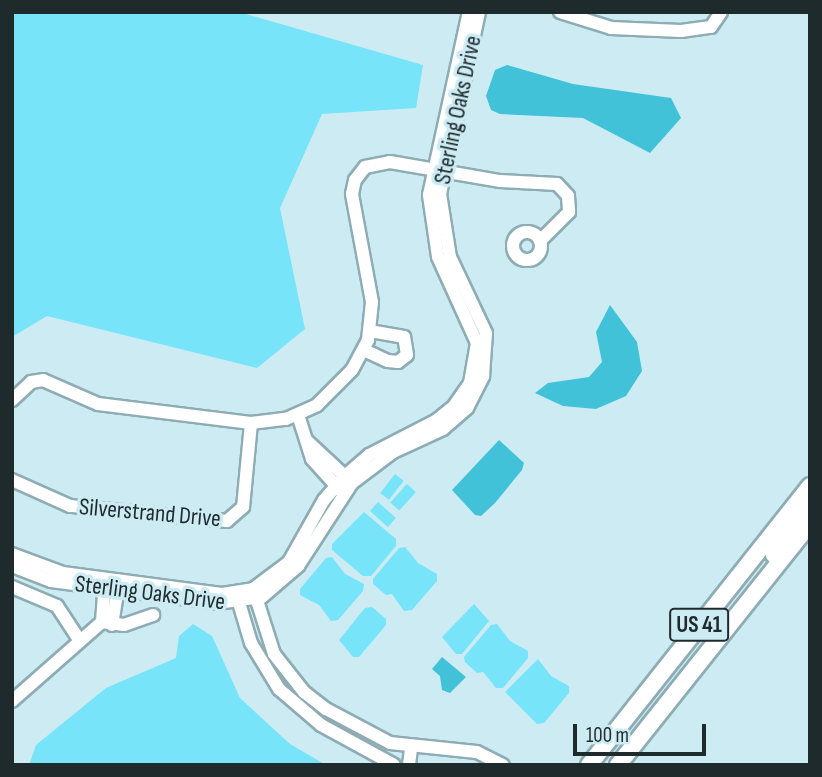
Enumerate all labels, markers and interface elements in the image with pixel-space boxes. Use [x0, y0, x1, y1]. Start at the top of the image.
street label: Sterling Oaks Drive [428, 33, 488, 187]
street label: Silverstrand Drive [78, 492, 222, 534]
street label: Sterling Oaks Drive [73, 570, 227, 616]
road number: US 41 [668, 606, 730, 645]
scale bar [577, 710, 710, 754]
text: 100 m [586, 723, 629, 748]

